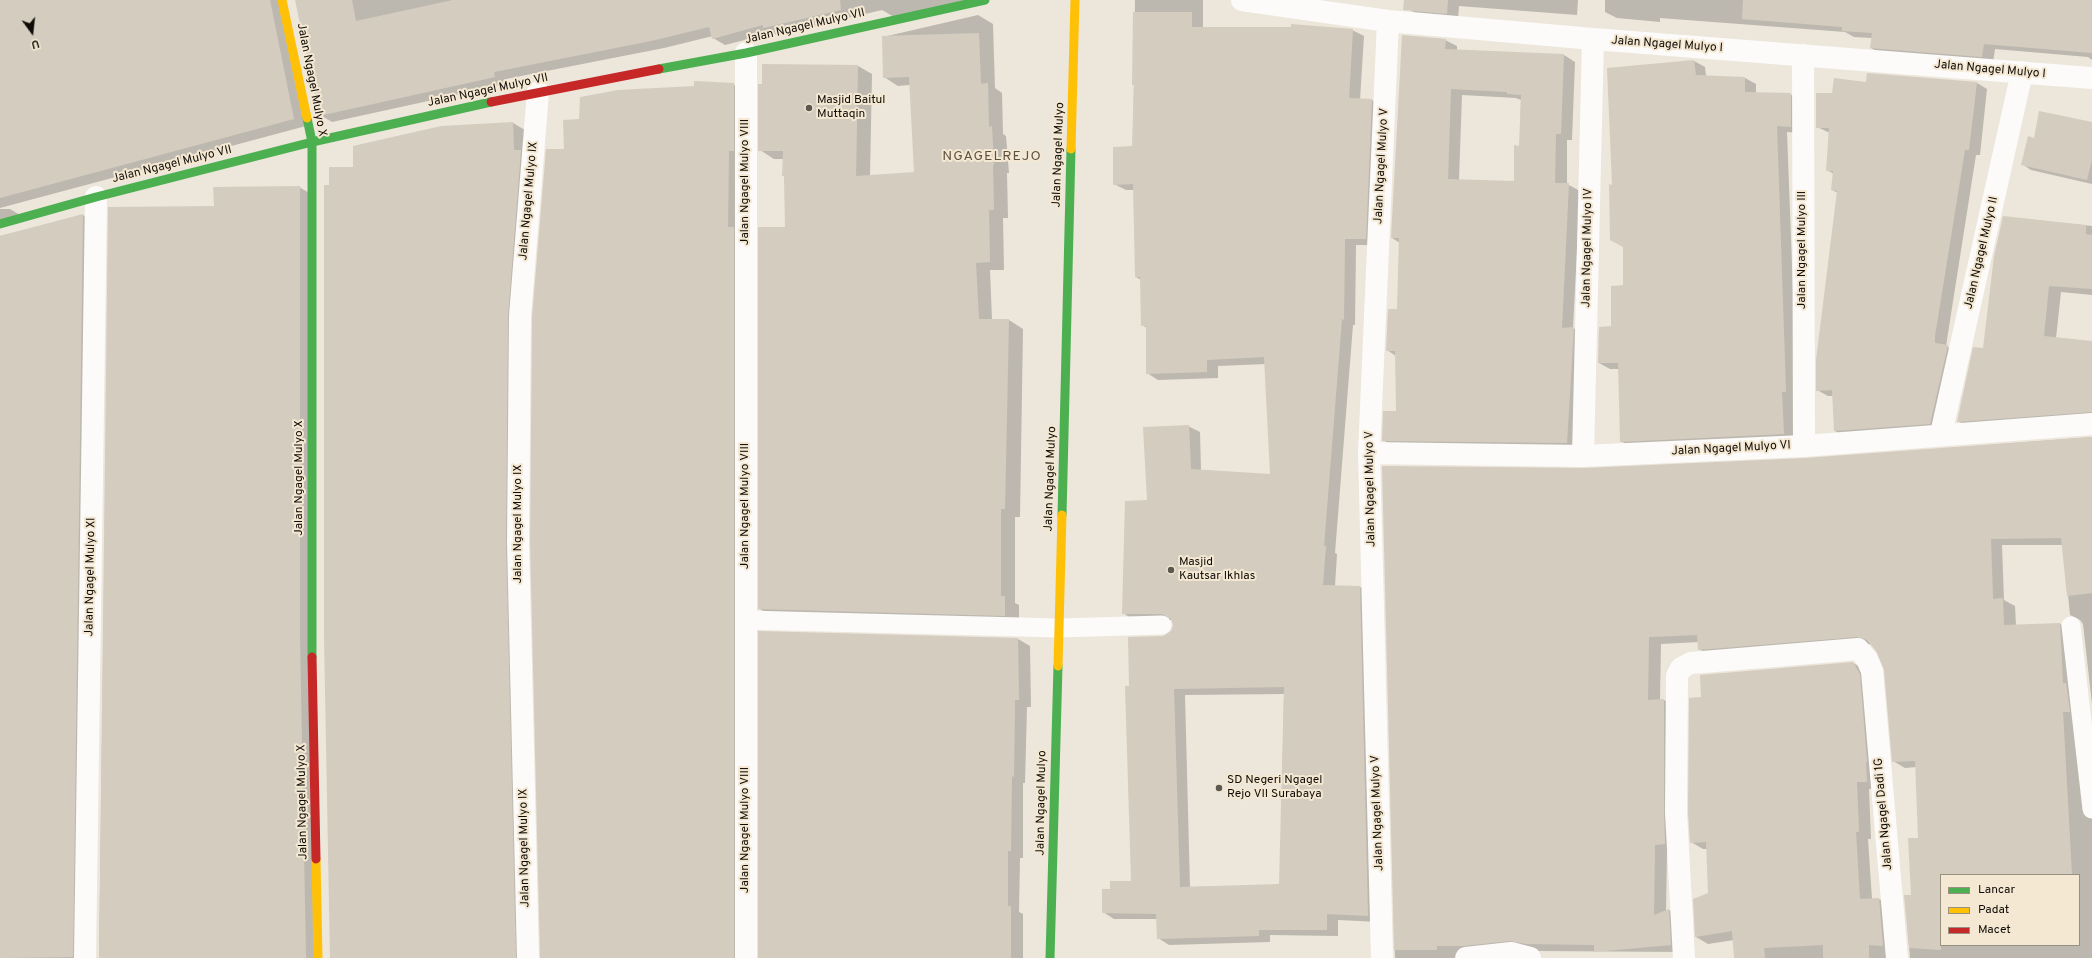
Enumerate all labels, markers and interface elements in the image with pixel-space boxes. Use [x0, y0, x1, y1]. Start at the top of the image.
street label: Jalan Ngagel Mulyo VII [743, 6, 867, 48]
north arrow [12, 12, 52, 52]
street label: Jalan Ngagel Mulyo X [293, 22, 329, 138]
street label: Jalan Ngagel Mulyo I [1611, 34, 1723, 56]
text: U [30, 36, 41, 51]
street label: Jalan Ngagel Mulyo I [1934, 58, 2046, 82]
street label: Jalan Ngagel Mulyo VII [426, 71, 550, 111]
place label: Masjid Baitul Muttaqin [817, 94, 885, 122]
street label: Jalan Ngagel Mulyo [1050, 102, 1068, 208]
marker: Masjid Baitul Muttaqin [804, 103, 814, 113]
street label: Jalan Ngagel Mulyo V [1372, 108, 1392, 224]
street label: Jalan Ngagel Mulyo VIII [739, 119, 753, 245]
street label: Jalan Ngagel Mulyo IX [517, 141, 541, 261]
street label: Jalan Ngagel Mulyo VII [111, 143, 233, 187]
district label: NGAGELREJO [942, 149, 1042, 165]
street label: Jalan Ngagel Mulyo IV [1580, 188, 1596, 308]
street label: Jalan Ngagel Mulyo III [1796, 191, 1810, 309]
street label: Jalan Ngagel Mulyo II [1962, 195, 2002, 311]
street label: Jalan Ngagel Mulyo X [293, 420, 307, 536]
street label: Jalan Ngagel Mulyo [1042, 426, 1060, 532]
street label: Jalan Ngagel Mulyo V [1363, 431, 1379, 547]
street label: Jalan Ngagel Mulyo VI [1671, 439, 1791, 459]
street label: Jalan Ngagel Mulyo VIII [739, 443, 753, 569]
street label: Jalan Ngagel Mulyo IX [512, 465, 526, 583]
street label: Jalan Ngagel Mulyo XI [83, 517, 99, 637]
place label: Masjid Kautsar Ikhlas [1179, 556, 1255, 584]
marker: Masjid Kautsar Ikhlas [1166, 565, 1176, 575]
street label: Jalan Ngagel Mulyo X [295, 744, 311, 860]
street label: Jalan Ngagel Mulyo [1034, 750, 1050, 856]
street label: Jalan Ngagel Mulyo V [1369, 755, 1387, 871]
street label: Jalan Ngagel Dadi 1G [1872, 757, 1896, 871]
street label: Jalan Ngagel Mulyo VIII [739, 767, 753, 893]
place label: SD Negeri Ngagel Rejo VII Surabaya [1227, 774, 1322, 802]
marker: SD Negeri Ngagel Rejo VII Surabaya [1214, 783, 1224, 793]
street label: Jalan Ngagel Mulyo IX [517, 788, 533, 908]
legend [1940, 874, 2080, 946]
text: Lancar [1978, 882, 2015, 898]
text: Padat [1978, 902, 2009, 918]
text: Macet [1978, 922, 2011, 938]

